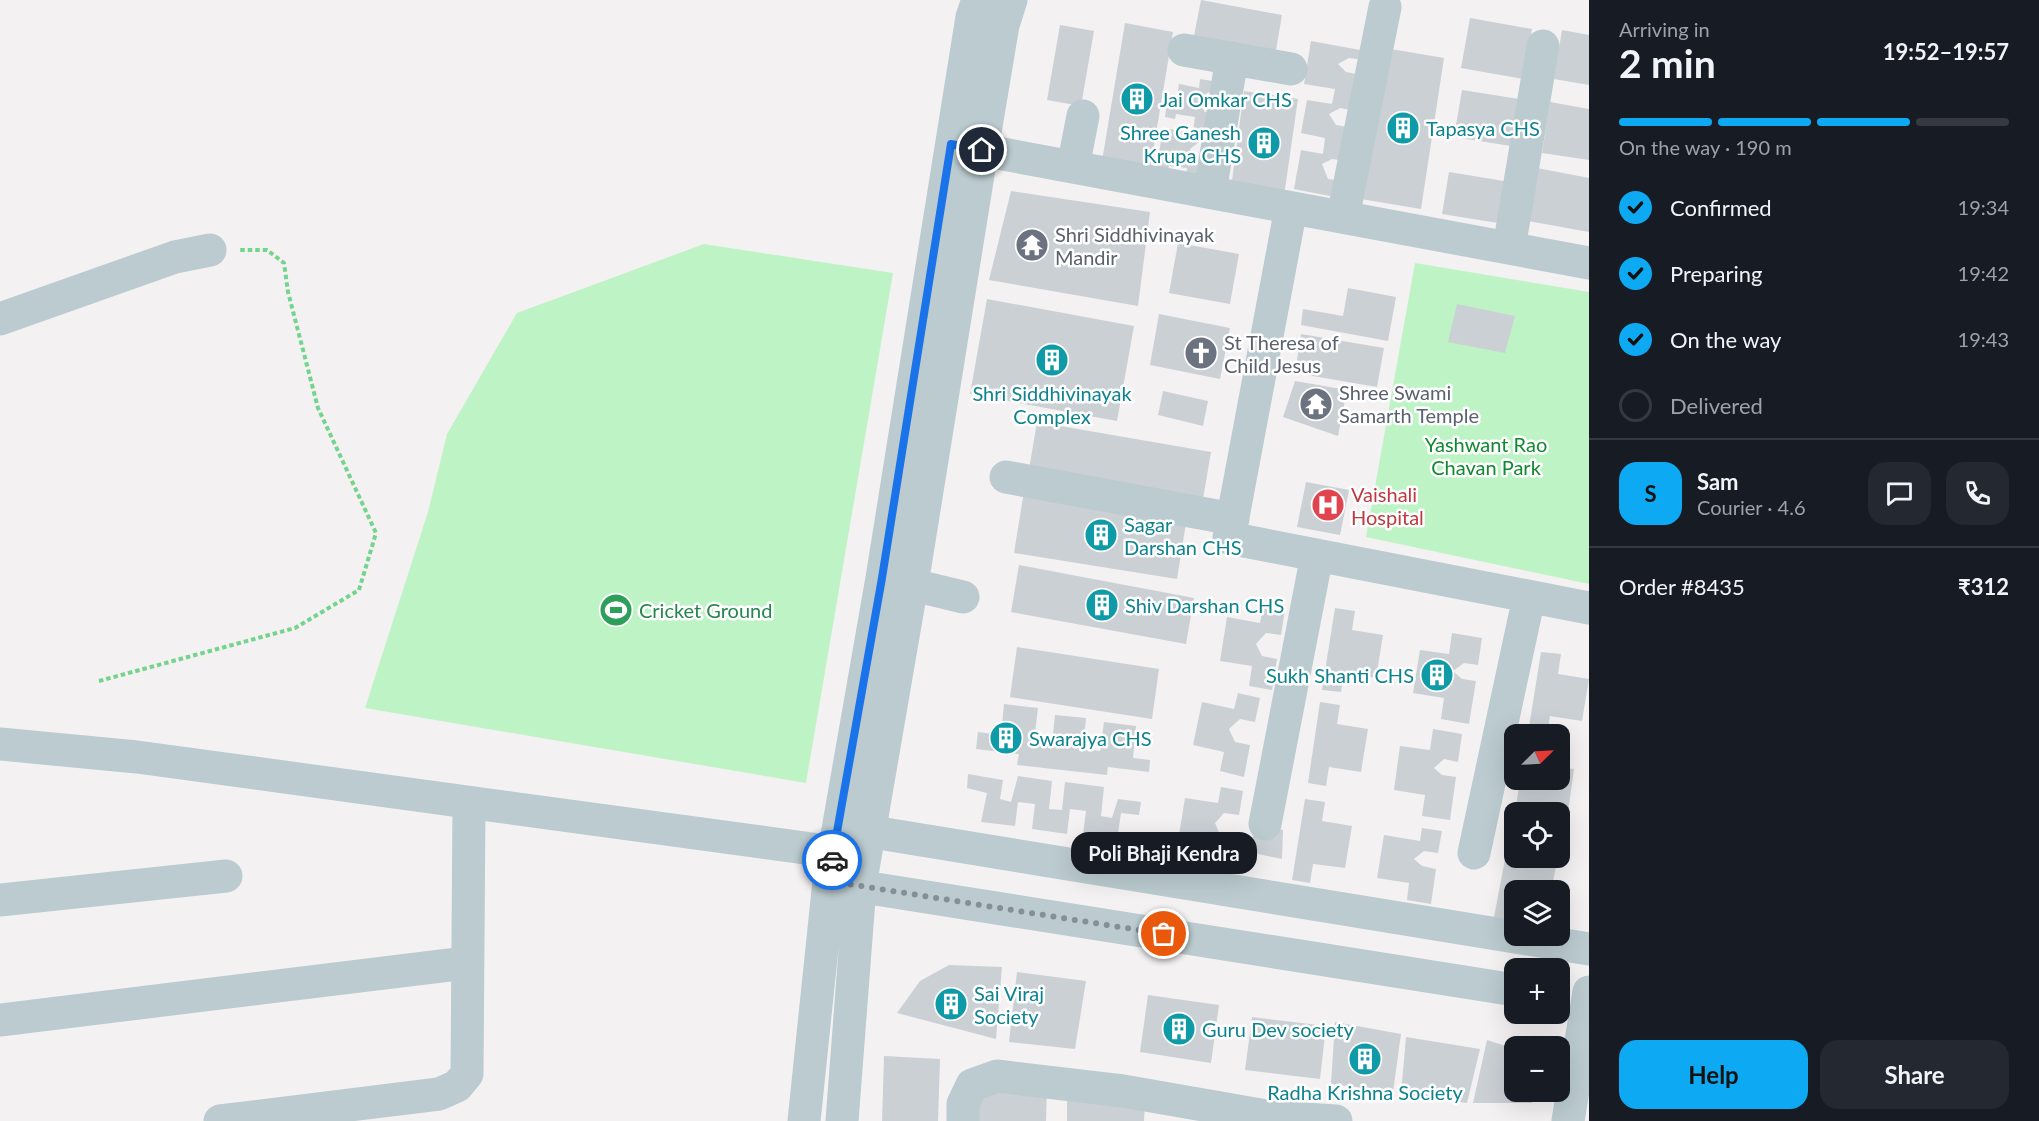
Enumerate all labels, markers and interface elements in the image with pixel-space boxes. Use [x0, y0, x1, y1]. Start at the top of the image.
text: Arriving in [1619, 17, 1710, 41]
text: 19:52–19:57 [1883, 38, 2009, 65]
text: 2 min [1619, 40, 1716, 86]
building icon: Jai Omkar CHS [1119, 81, 1155, 117]
place label: Jai Omkar CHS [1160, 87, 1292, 111]
building icon: Tapasya CHS [1385, 110, 1421, 146]
place label: Tapasya CHS [1426, 116, 1540, 140]
place label: Shree Ganesh Krupa CHS [1120, 120, 1241, 167]
pin [956, 124, 1007, 175]
building icon: Shree Ganesh Krupa CHS [1246, 125, 1282, 161]
icon: home [965, 133, 998, 166]
text: On the way · 190 m [1619, 135, 1792, 159]
icon: check [1619, 191, 1652, 224]
text: Confirmed [1670, 194, 1772, 221]
text: 19:34 [1958, 195, 2009, 219]
place label: Shri Siddhivinayak Mandir [1055, 222, 1215, 269]
temple icon: Shri Siddhivinayak Mandir [1014, 227, 1050, 263]
icon: check [1619, 257, 1652, 290]
text: Preparing [1670, 260, 1762, 287]
text: 19:42 [1958, 261, 2009, 285]
icon: check [1619, 323, 1652, 356]
text: On the way [1670, 326, 1781, 353]
text: 19:43 [1958, 327, 2009, 351]
place label: St Theresa of Child Jesus [1224, 330, 1339, 377]
church icon: St Theresa of Child Jesus [1183, 335, 1219, 371]
building icon: Shri Siddhivinayak Complex [1034, 342, 1070, 378]
place label: Shree Swami Samarth Temple [1339, 380, 1479, 427]
place label: Shri Siddhivinayak Complex [972, 381, 1132, 428]
temple icon: Shree Swami Samarth Temple [1298, 386, 1334, 422]
text: Delivered [1670, 392, 1763, 419]
park label: Yashwant Rao Chavan Park [1425, 432, 1547, 479]
button: chat [1868, 462, 1931, 525]
button: phone [1946, 462, 2009, 525]
text: Sam [1697, 468, 1739, 495]
text: S [1644, 480, 1657, 507]
place label: Vaishali Hospital [1351, 482, 1424, 529]
hospital icon: Vaishali Hospital [1310, 487, 1346, 523]
text: Courier · 4.6 [1697, 495, 1806, 519]
place label: Sagar Darshan CHS [1124, 512, 1242, 559]
building icon: Sagar Darshan CHS [1083, 517, 1119, 553]
text: Order #8435 [1619, 573, 1745, 600]
text: ₹312 [1958, 573, 2009, 600]
building icon: Shiv Darshan CHS [1084, 587, 1120, 623]
sports icon: Cricket Ground [598, 592, 634, 628]
place label: Shiv Darshan CHS [1125, 593, 1284, 617]
place label: Cricket Ground [639, 598, 772, 622]
building icon: Sukh Shanti CHS [1419, 657, 1455, 693]
place label: Sukh Shanti CHS [1266, 663, 1414, 687]
building icon: Swarajya CHS [988, 720, 1024, 756]
north arrow [1504, 724, 1570, 790]
map controls [1504, 724, 1570, 1102]
place label: Swarajya CHS [1029, 726, 1152, 750]
button: locate [1504, 802, 1570, 868]
courier [802, 830, 862, 890]
callout: Poli Bhaji Kendra [1071, 832, 1257, 874]
text: Poli Bhaji Kendra [1088, 841, 1240, 865]
icon: car [816, 844, 849, 877]
button: layers [1504, 880, 1570, 946]
pin [1138, 908, 1189, 959]
icon: bag [1147, 917, 1180, 950]
button: + [1504, 958, 1570, 1024]
place label: Sai Viraj Society [974, 981, 1044, 1028]
building icon: Sai Viraj Society [933, 986, 969, 1022]
building icon: Guru Dev society [1161, 1011, 1197, 1047]
place label: Guru Dev society [1202, 1017, 1355, 1041]
button: − [1504, 1036, 1570, 1102]
button: Help [1619, 1040, 1808, 1109]
button: Share [1820, 1040, 2009, 1109]
building icon: Radha Krishna Society [1347, 1041, 1383, 1077]
place label: Radha Krishna Society [1267, 1080, 1463, 1104]

